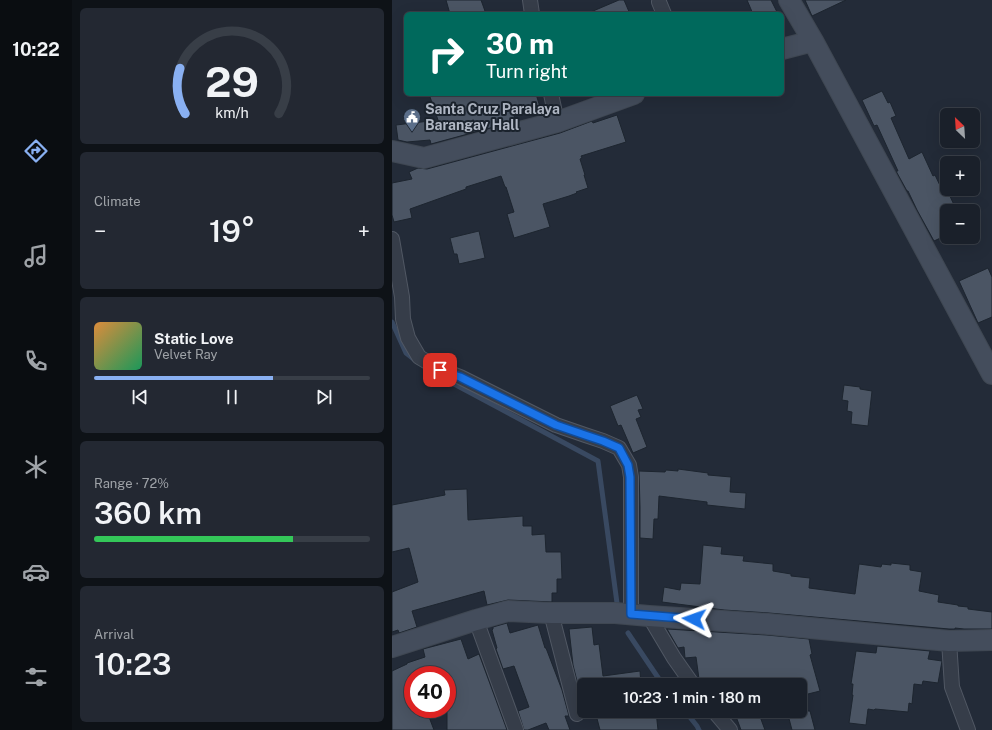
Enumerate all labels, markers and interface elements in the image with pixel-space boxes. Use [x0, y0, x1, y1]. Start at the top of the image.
text: 30 m [486, 27, 554, 60]
icon: right [420, 28, 472, 80]
text: 10:22 [12, 39, 60, 60]
text: 29 [205, 57, 259, 106]
text: Turn right [486, 61, 568, 82]
place label: Santa Cruz Paralaya Barangay Hall [425, 101, 560, 133]
text: km/h [215, 104, 249, 121]
public building icon: Santa Cruz Paralaya Barangay Hall [402, 107, 422, 132]
north arrow [940, 108, 980, 148]
map controls [940, 108, 980, 244]
icon: directions [22, 137, 50, 165]
button: + [940, 156, 980, 196]
text: Climate [94, 194, 141, 209]
button: − [940, 204, 980, 244]
text: 19° [209, 213, 255, 249]
text: − [94, 218, 106, 244]
text: + [358, 218, 370, 244]
icon: music [22, 242, 50, 270]
text: Static Love [154, 330, 234, 347]
icon: phone [22, 347, 50, 375]
text: Velvet Ray [154, 347, 218, 362]
pin [423, 353, 457, 387]
icon: arrive [429, 359, 451, 381]
icon: previous [129, 386, 151, 408]
icon: pause [221, 386, 243, 408]
icon: next [313, 386, 335, 408]
icon: climate [22, 453, 50, 481]
text: Range · 72% [94, 476, 169, 491]
text: 360 km [94, 495, 202, 531]
icon: car [22, 558, 50, 586]
position arrow [673, 598, 715, 640]
text: Arrival [94, 627, 134, 642]
text: 10:23 [94, 646, 172, 682]
icon: filters [22, 663, 50, 691]
speed limit sign: 40 [404, 666, 456, 718]
text: 10:23 · 1 min · 180 m [623, 689, 761, 706]

